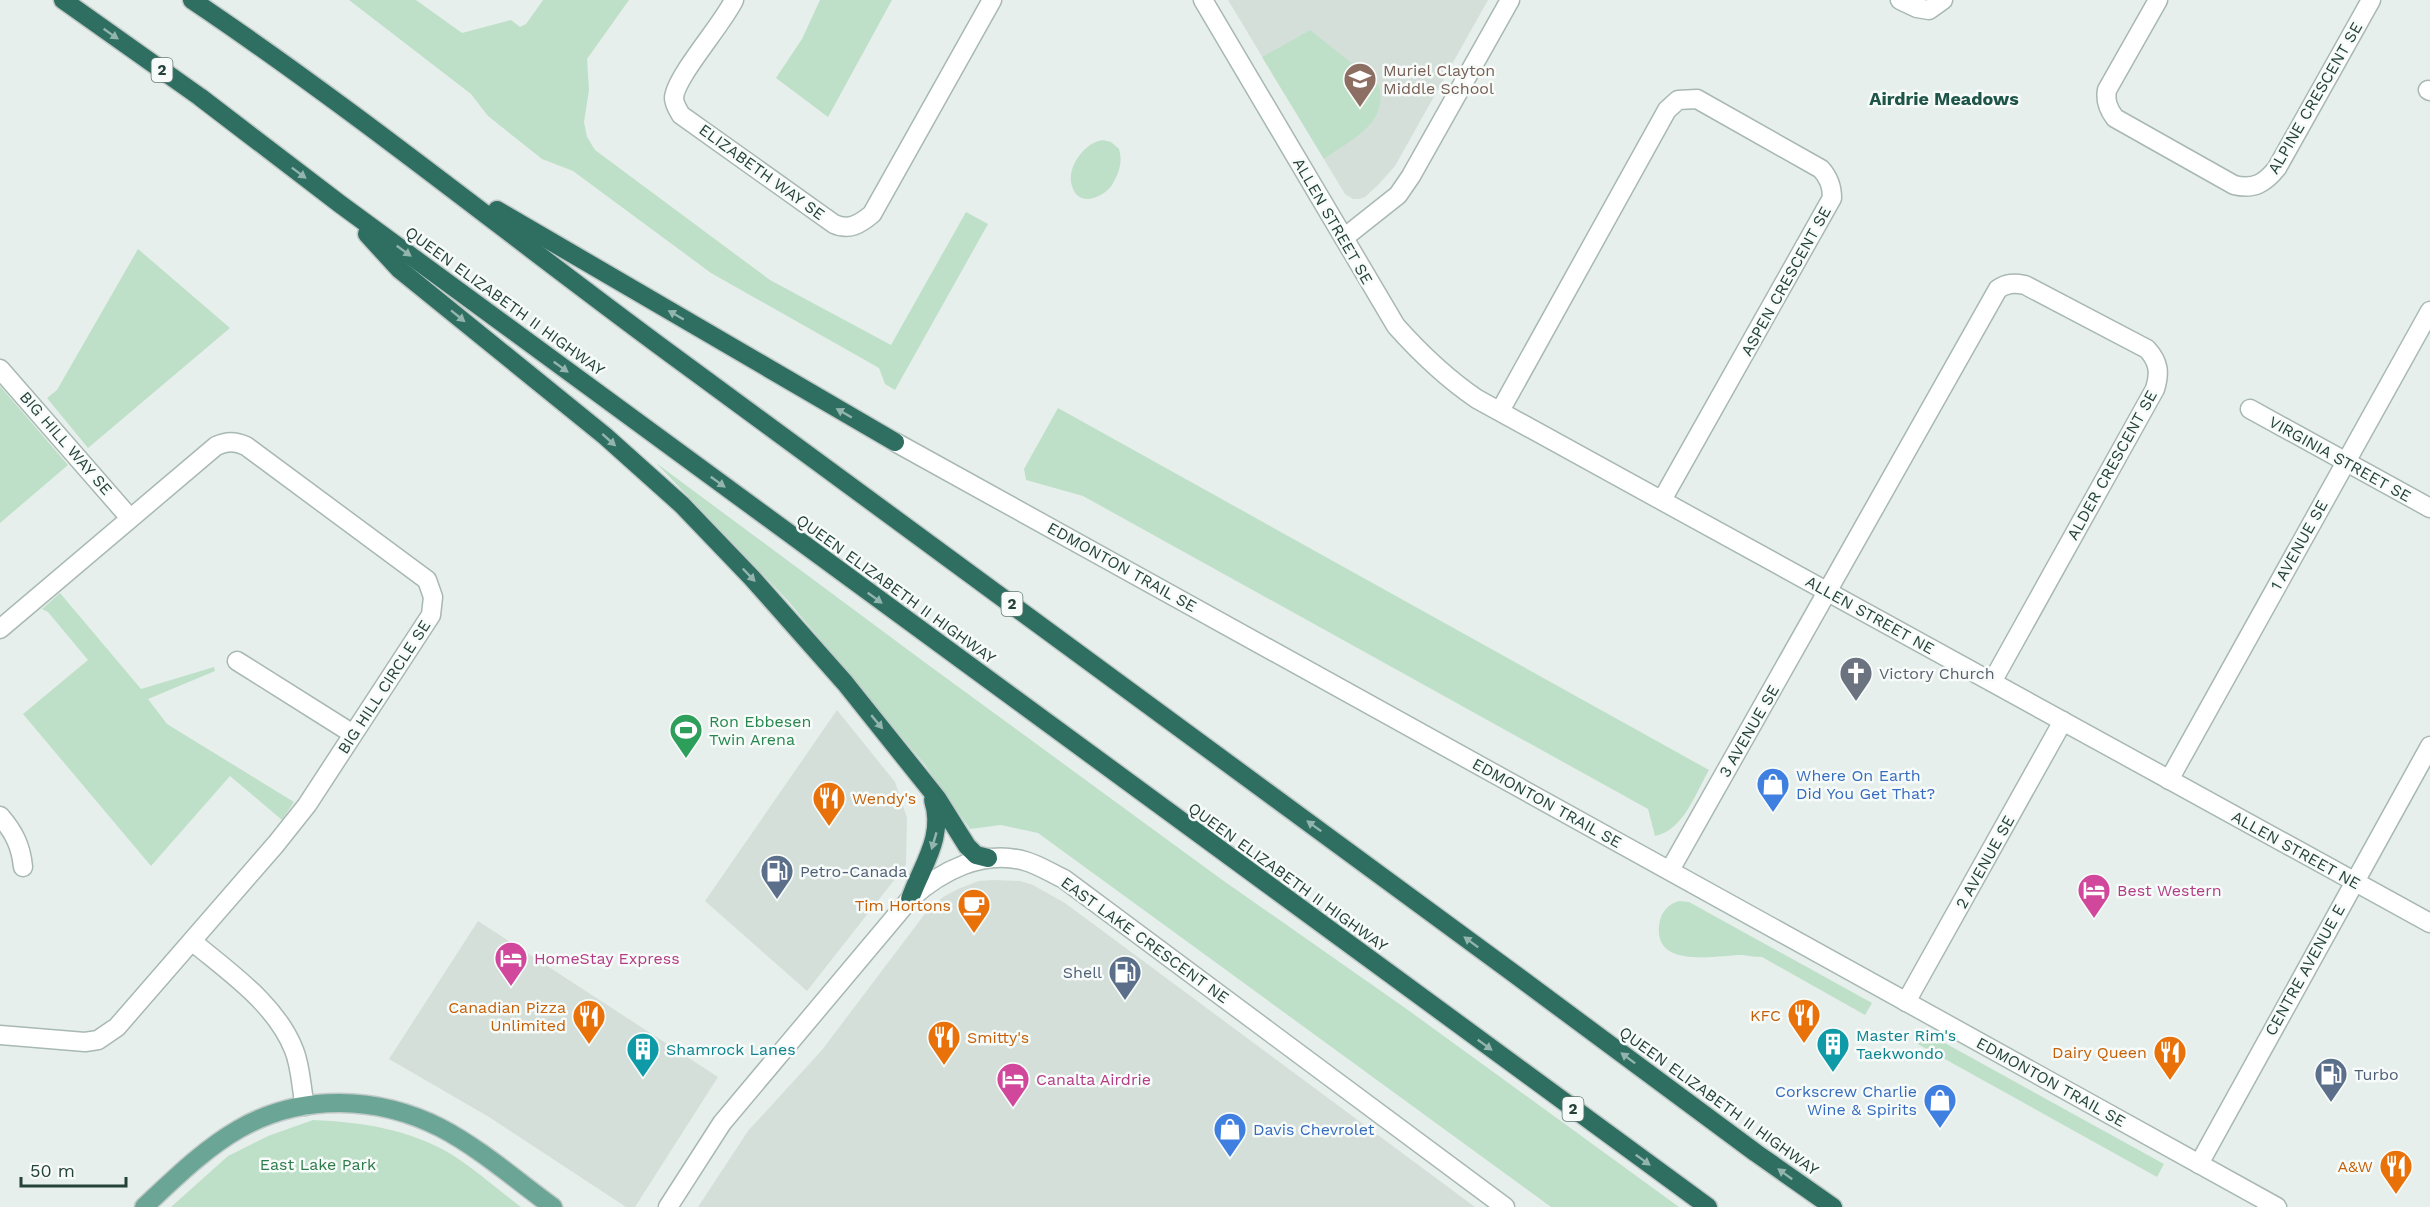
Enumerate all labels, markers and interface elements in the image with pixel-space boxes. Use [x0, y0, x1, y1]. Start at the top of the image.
street label: ALPINE CRESCENT SE [2264, 19, 2366, 177]
one-way arrow [102, 28, 118, 40]
road number: 2 [152, 58, 172, 82]
school or university icon: Muriel Clayton Middle School [1342, 61, 1378, 108]
place label: Muriel Clayton Middle School [1383, 61, 1495, 98]
district label: Airdrie Meadows [1869, 88, 2019, 109]
street label: ELIZABETH WAY SE [695, 120, 829, 224]
street label: ALLEN STREET SE [1289, 154, 1377, 288]
one-way arrow [291, 167, 307, 179]
street label: ASPEN CRESCENT SE [1737, 203, 1835, 359]
street label: QUEEN ELIZABETH II HIGHWAY [402, 222, 608, 380]
one-way arrow [395, 245, 411, 257]
one-way arrow [450, 310, 466, 323]
one-way arrow [667, 310, 684, 320]
one-way arrow [553, 360, 569, 373]
street label: BIG HILL WAY SE [16, 387, 116, 499]
street label: ALDER CRESCENT SE [2063, 387, 2161, 543]
one-way arrow [835, 408, 852, 418]
street label: VIRGINIA STREET SE [2266, 412, 2414, 506]
one-way arrow [601, 433, 616, 446]
one-way arrow [710, 476, 726, 488]
street label: 1 AVENUE SE [2266, 496, 2332, 594]
street label: QUEEN ELIZABETH II HIGHWAY [793, 510, 999, 668]
street label: EDMONTON TRAIL SE [1044, 518, 1200, 616]
one-way arrow [742, 568, 756, 583]
street label: ALLEN STREET NE [1802, 572, 1938, 658]
one-way arrow [868, 591, 883, 603]
road number: 2 [1002, 592, 1022, 616]
street label: BIG HILL CIRCLE SE [334, 616, 434, 758]
church icon: Victory Church [1838, 655, 1874, 702]
place label: Victory Church [1879, 664, 1995, 683]
street label: 3 AVENUE SE [1715, 681, 1783, 781]
sports icon: Ron Ebbesen Twin Arena [668, 712, 704, 759]
place label: Ron Ebbesen Twin Arena [709, 712, 811, 749]
one-way arrow [870, 714, 883, 729]
street label: EDMONTON TRAIL SE [1469, 754, 1625, 852]
shop icon: Where On Earth Did You Get That? [1755, 766, 1791, 813]
place label: Where On Earth Did You Get That? [1796, 766, 1935, 803]
restaurant icon: Wendy's [811, 780, 847, 827]
place label: Wendy's [852, 789, 916, 808]
street label: QUEEN ELIZABETH II HIGHWAY [1185, 798, 1391, 956]
street label: ALLEN STREET NE [2228, 807, 2364, 893]
street label: 2 AVENUE SE [1952, 812, 2018, 912]
one-way arrow [1307, 820, 1323, 832]
one-way arrow [929, 832, 938, 850]
fuel station icon: Petro-Canada [759, 853, 795, 900]
place label: Petro-Canada [800, 862, 907, 881]
hotel icon: Best Western [2076, 872, 2112, 919]
street label: EAST LAKE CRESCENT NE [1057, 873, 1233, 1007]
place label: Best Western [2117, 881, 2222, 900]
cafe icon: Tim Hortons [956, 887, 992, 934]
place label: Tim Hortons [855, 896, 951, 915]
street label: CENTRE AVENUE E [2261, 901, 2349, 1039]
one-way arrow [1464, 936, 1479, 948]
hotel icon: HomeStay Express [493, 940, 529, 987]
place label: HomeStay Express [534, 949, 680, 968]
fuel station icon: Shell [1107, 954, 1143, 1001]
place label: Shell [1063, 963, 1102, 982]
restaurant icon: KFC [1786, 997, 1822, 1044]
place label: Canadian Pizza Unlimited [448, 998, 566, 1035]
restaurant icon: Canadian Pizza Unlimited [571, 998, 607, 1045]
place label: KFC [1750, 1006, 1781, 1025]
restaurant icon: Smitty's [926, 1019, 962, 1066]
street label: QUEEN ELIZABETH II HIGHWAY [1616, 1022, 1822, 1180]
building icon: Master Rim's Taekwondo [1815, 1026, 1851, 1073]
place label: Master Rim's Taekwondo [1856, 1026, 1956, 1063]
place label: Smitty's [967, 1028, 1029, 1047]
building icon: Shamrock Lanes [625, 1031, 661, 1078]
street label: EDMONTON TRAIL SE [1973, 1033, 2129, 1131]
restaurant icon: Dairy Queen [2152, 1034, 2188, 1081]
one-way arrow [1477, 1039, 1493, 1051]
place label: Shamrock Lanes [666, 1040, 796, 1059]
place label: Dairy Queen [2052, 1043, 2147, 1062]
one-way arrow [1620, 1052, 1636, 1064]
fuel station icon: Turbo [2313, 1056, 2349, 1103]
hotel icon: Canalta Airdrie [995, 1061, 1031, 1108]
place label: Turbo [2354, 1065, 2399, 1084]
place label: Canalta Airdrie [1036, 1070, 1151, 1089]
place label: Corkscrew Charlie Wine & Spirits [1775, 1082, 1917, 1119]
shop icon: Corkscrew Charlie Wine & Spirits [1922, 1082, 1958, 1129]
road number: 2 [1562, 1097, 1584, 1121]
shop icon: Davis Chevrolet [1212, 1111, 1248, 1158]
place label: Davis Chevrolet [1253, 1120, 1375, 1139]
restaurant icon: A&W [2378, 1148, 2414, 1195]
scale bar [21, 1150, 126, 1188]
one-way arrow [1635, 1154, 1651, 1166]
park label: East Lake Park [260, 1155, 376, 1174]
place label: A&W [2337, 1157, 2373, 1176]
text: 50 m [30, 1160, 75, 1181]
one-way arrow [1777, 1168, 1793, 1180]

